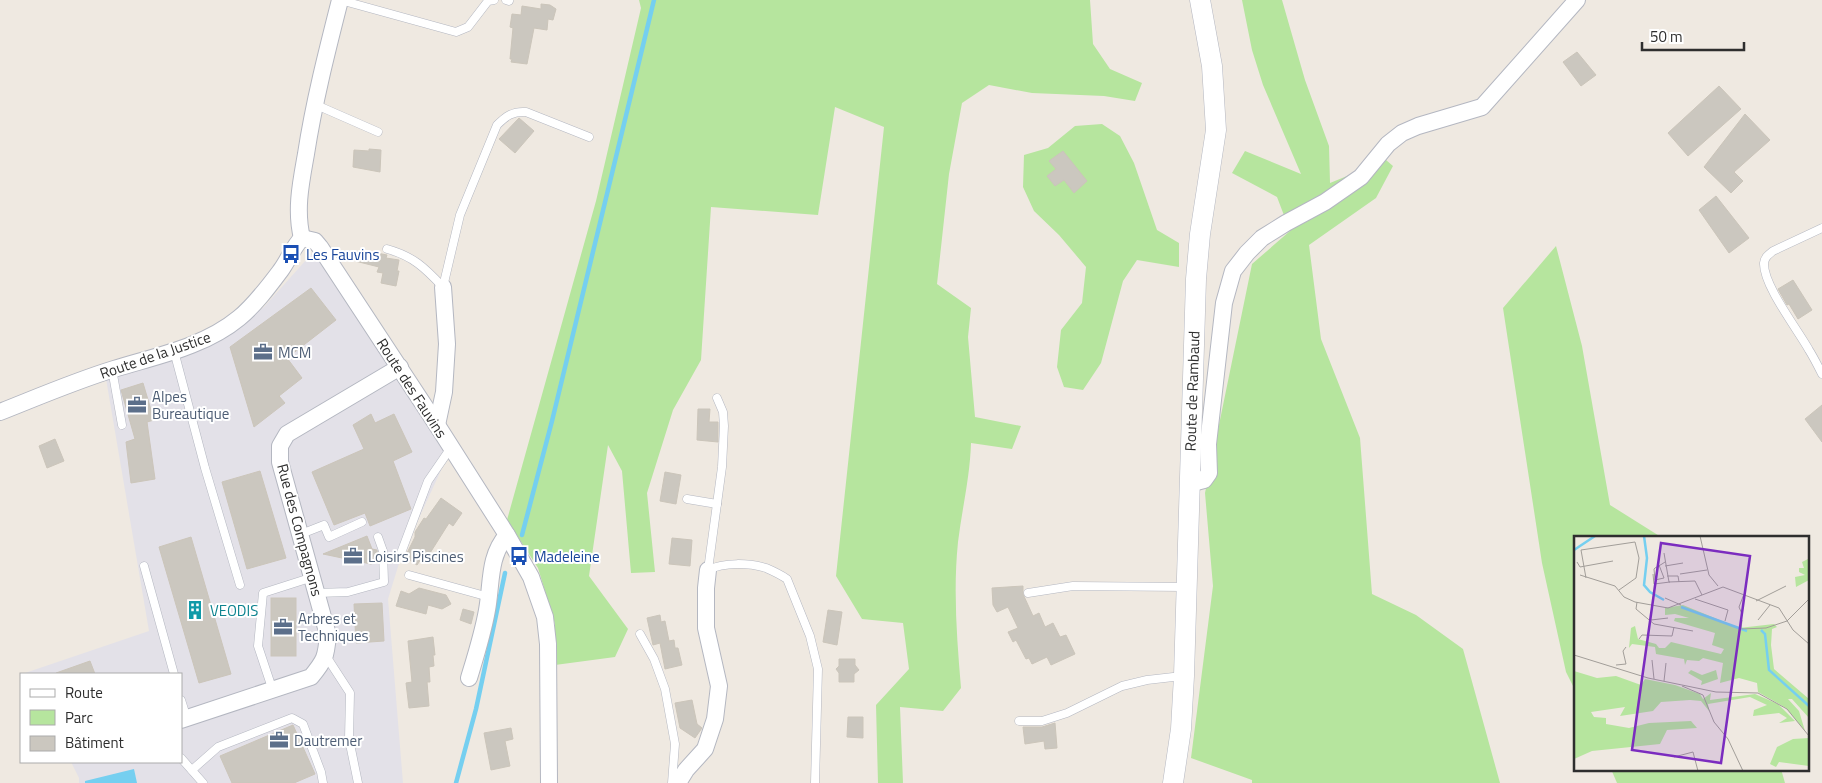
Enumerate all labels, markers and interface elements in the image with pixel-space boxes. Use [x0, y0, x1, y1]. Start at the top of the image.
scale bar [1642, 20, 1744, 52]
text: 50 m [1650, 25, 1683, 48]
bus stop icon: Les Fauvins [280, 243, 302, 265]
place label: Les Fauvins [306, 243, 379, 266]
street label: Route de la Justice [96, 325, 214, 385]
street label: Route de Rambaud [1178, 330, 1206, 452]
street label: Route des Fauvins [371, 333, 453, 443]
office icon: MCM [252, 341, 274, 363]
place label: MCM [278, 341, 311, 364]
place label: Alpes Bureautique [152, 385, 229, 425]
office icon: Alpes Bureautique [126, 394, 148, 416]
street label: Rue des Compagnons [271, 461, 329, 599]
inset map [1574, 536, 1810, 770]
office icon: Loisirs Piscines [342, 545, 364, 567]
place label: Loisirs Piscines [368, 545, 464, 568]
bus stop icon: Madeleine [508, 545, 530, 567]
place label: Madeleine [534, 545, 600, 568]
building icon: VEODIS [184, 599, 206, 621]
place label: VEODIS [210, 599, 258, 622]
place label: Arbres et Techniques [298, 607, 368, 647]
office icon: Arbres et Techniques [272, 616, 294, 638]
legend [20, 673, 182, 763]
text: Route [65, 681, 103, 704]
text: Parc [65, 706, 93, 729]
office icon: Dautremer [268, 729, 290, 751]
place label: Dautremer [294, 729, 362, 752]
text: Bâtiment [65, 731, 124, 754]

